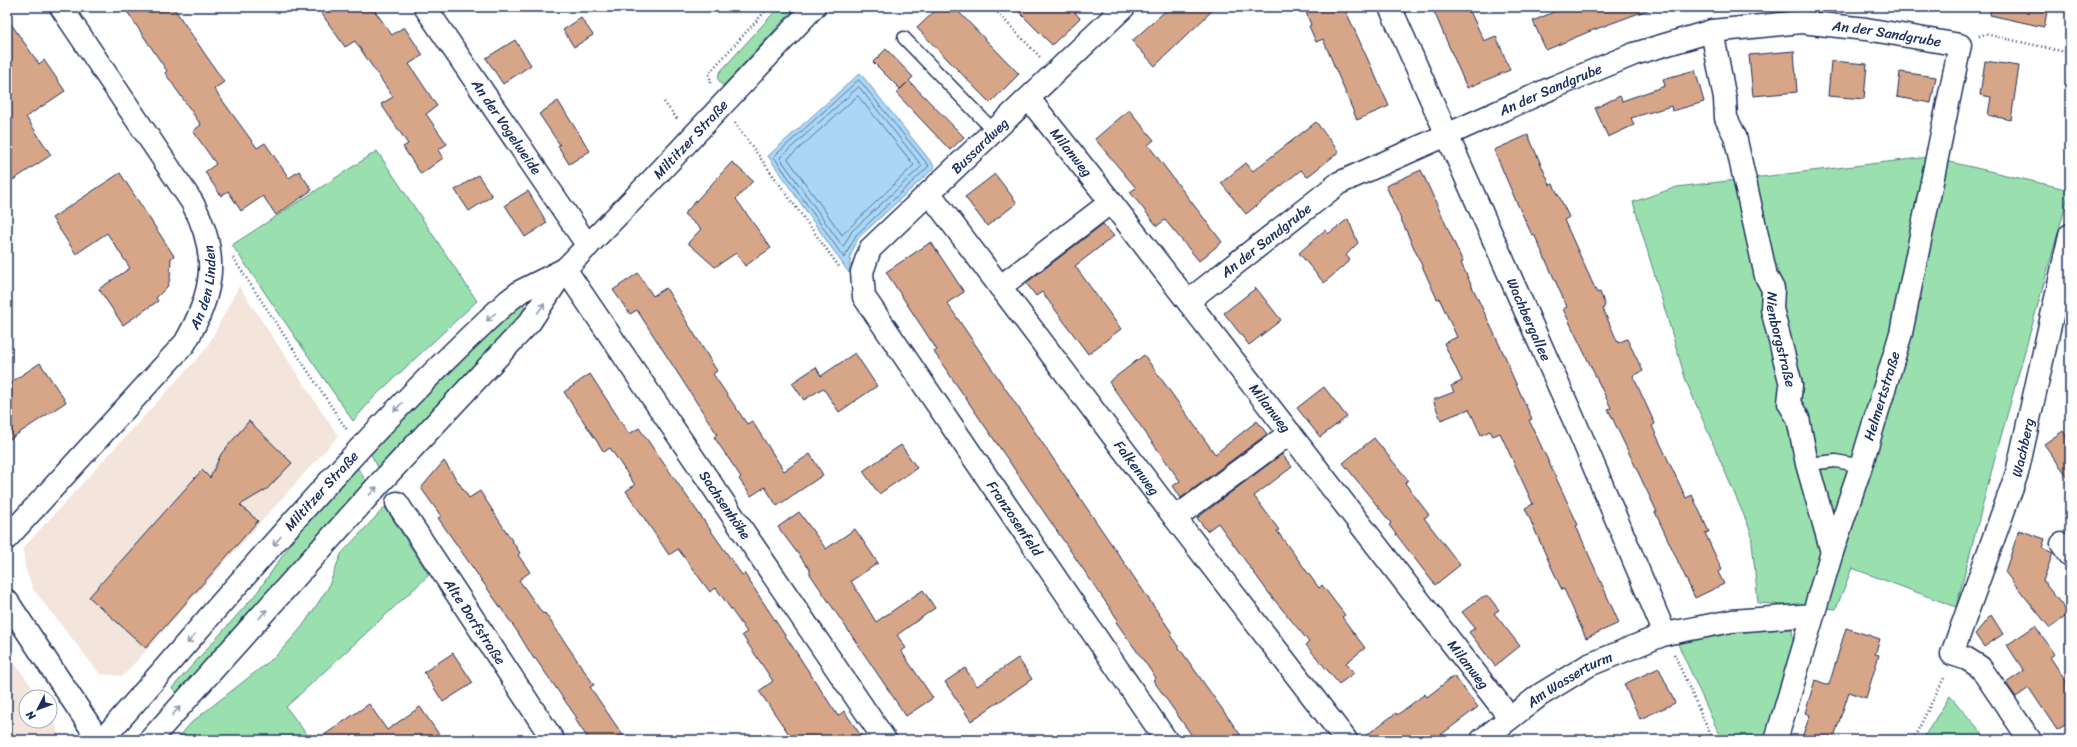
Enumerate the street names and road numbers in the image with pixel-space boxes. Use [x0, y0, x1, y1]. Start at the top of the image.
street label: An der Sandgrube [1830, 13, 1943, 54]
street label: An der Sandgrube [1494, 56, 1606, 123]
street label: An der Vogelweide [464, 73, 549, 180]
street label: Miltitzer Straße [646, 93, 734, 185]
street label: Bussardweg [945, 112, 1015, 180]
street label: Milanweg [1044, 122, 1099, 182]
street label: An der Sandgrube [1214, 196, 1317, 284]
street label: An den Linden [181, 243, 223, 334]
street label: Wachbergallee [1500, 274, 1559, 365]
street label: Nienborgstraße [1759, 291, 1804, 390]
street label: Helmertstraße [1857, 348, 1907, 444]
street label: Milanweg [1243, 378, 1298, 438]
street label: Wachberg [2004, 416, 2041, 479]
street label: Falkenweg [1107, 434, 1166, 501]
street label: Miltitzer Straße [278, 444, 365, 537]
street label: Sachsenhöhe [693, 465, 758, 545]
street label: Franzosenfeld [980, 475, 1051, 563]
street label: Alte Dorfstraße [437, 572, 513, 670]
street label: Milanweg [1441, 634, 1496, 695]
street label: Am Wasserturm [1520, 644, 1617, 715]

